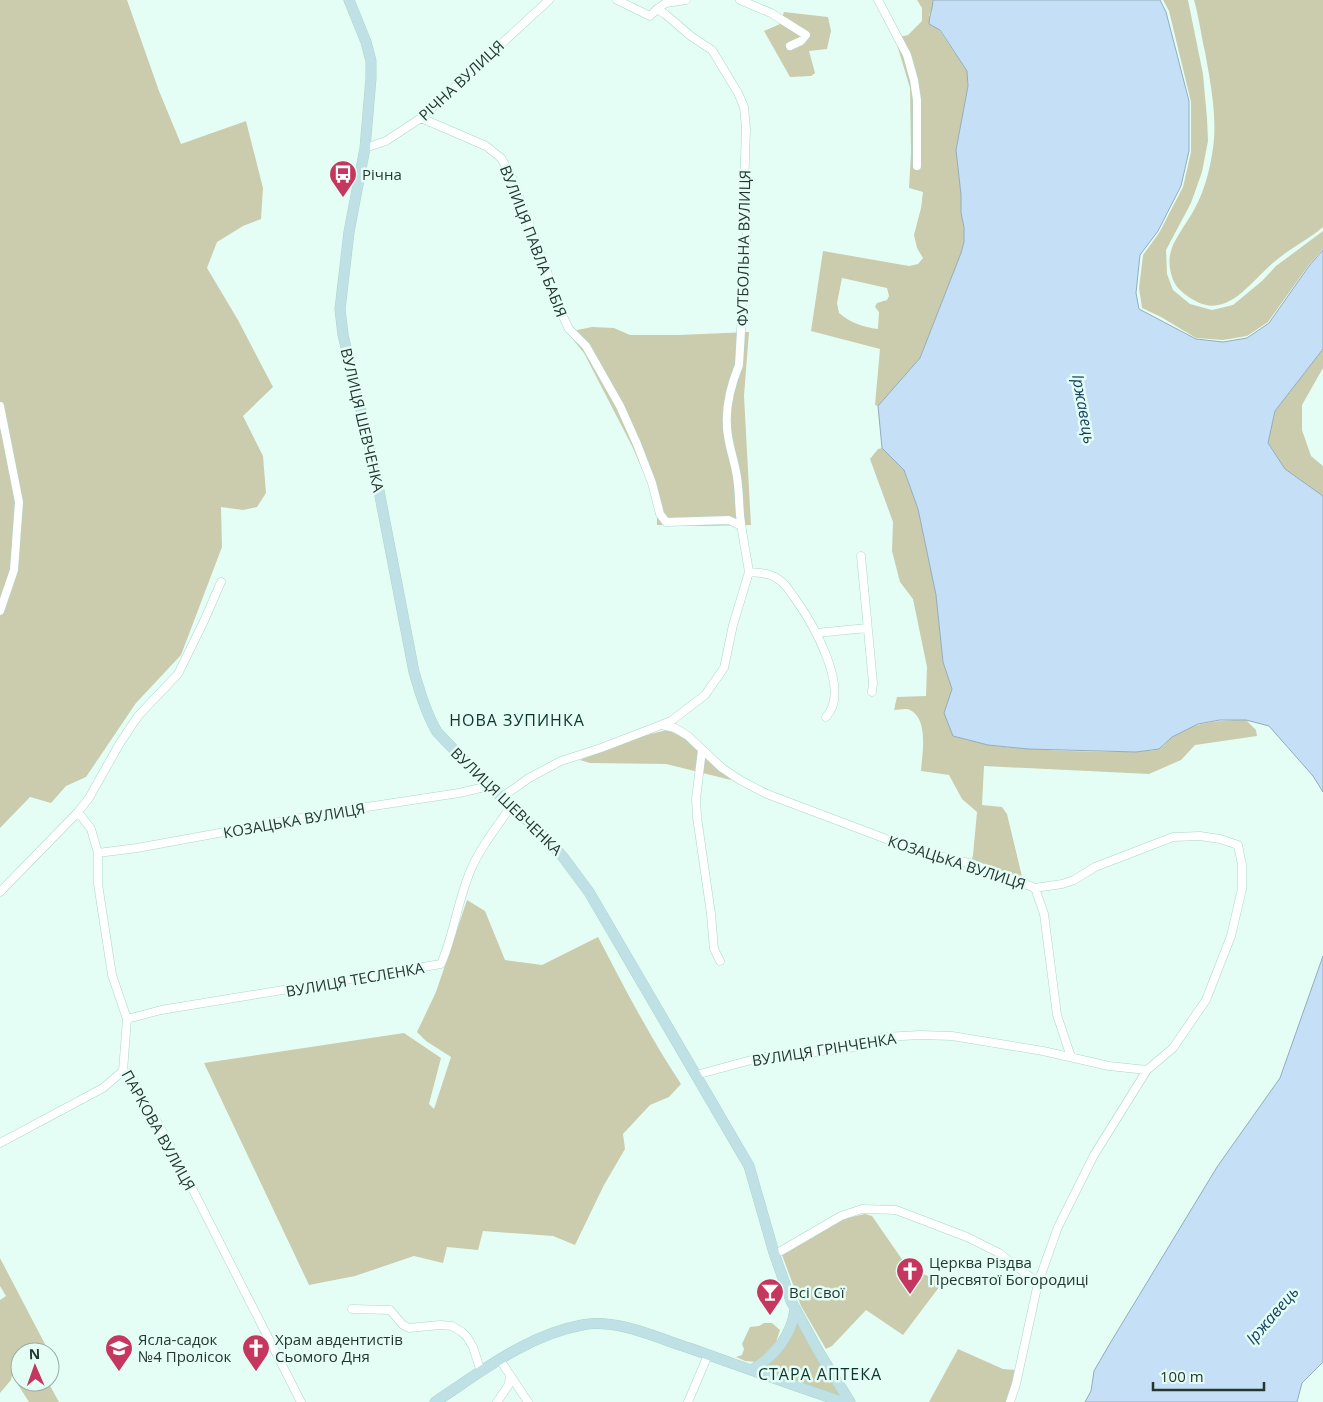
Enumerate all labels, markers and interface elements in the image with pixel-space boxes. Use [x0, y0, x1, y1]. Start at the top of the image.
street label: РІЧНА ВУЛИЦЯ [414, 35, 508, 125]
bus stop icon: Річна [328, 159, 358, 198]
street label: ВУЛИЦЯ ПАВЛА БАБІЯ [496, 162, 572, 320]
place label: Річна [362, 164, 402, 184]
street label: ФУТБОЛЬНА ВУЛИЦЯ [732, 170, 754, 326]
street label: ВУЛИЦЯ ШЕВЧЕНКА [337, 346, 389, 494]
water label: Іржавець [1067, 372, 1101, 446]
district label: НОВА ЗУПИНКА [449, 709, 585, 731]
street label: ВУЛИЦЯ ШЕВЧЕНКА [447, 743, 567, 860]
street label: КОЗАЦЬКА ВУЛИЦЯ [222, 798, 366, 842]
street label: КОЗАЦЬКА ВУЛИЦЯ [886, 830, 1028, 894]
street label: ВУЛИЦЯ ТЕСЛЕНКА [284, 957, 426, 1001]
street label: ВУЛИЦЯ ГРІНЧЕНКА [750, 1028, 898, 1070]
street label: ПАРКОВА ВУЛИЦЯ [118, 1066, 200, 1194]
place label: Церква Різдва Пресвятої Богородиці [929, 1252, 1089, 1289]
church icon: Церква Різдва Пресвятої Богородиці [895, 1256, 925, 1295]
bar icon: Всі Свої [755, 1277, 785, 1316]
water label: Іржавець [1241, 1281, 1303, 1349]
place label: Всі Свої [789, 1282, 845, 1302]
place label: Ясла-садок №4 Пролісок [138, 1329, 231, 1366]
place label: Храм авдентистів Сьомого Дня [275, 1329, 403, 1366]
school or university icon: Ясла-садок №4 Пролісок [104, 1333, 134, 1372]
church icon: Храм авдентистів Сьомого Дня [241, 1333, 271, 1372]
north arrow [10, 1342, 60, 1392]
text: N [29, 1344, 41, 1363]
scale bar [1153, 1360, 1264, 1392]
district label: СТАРА АПТЕКА [758, 1363, 882, 1385]
text: 100 m [1160, 1366, 1204, 1386]

